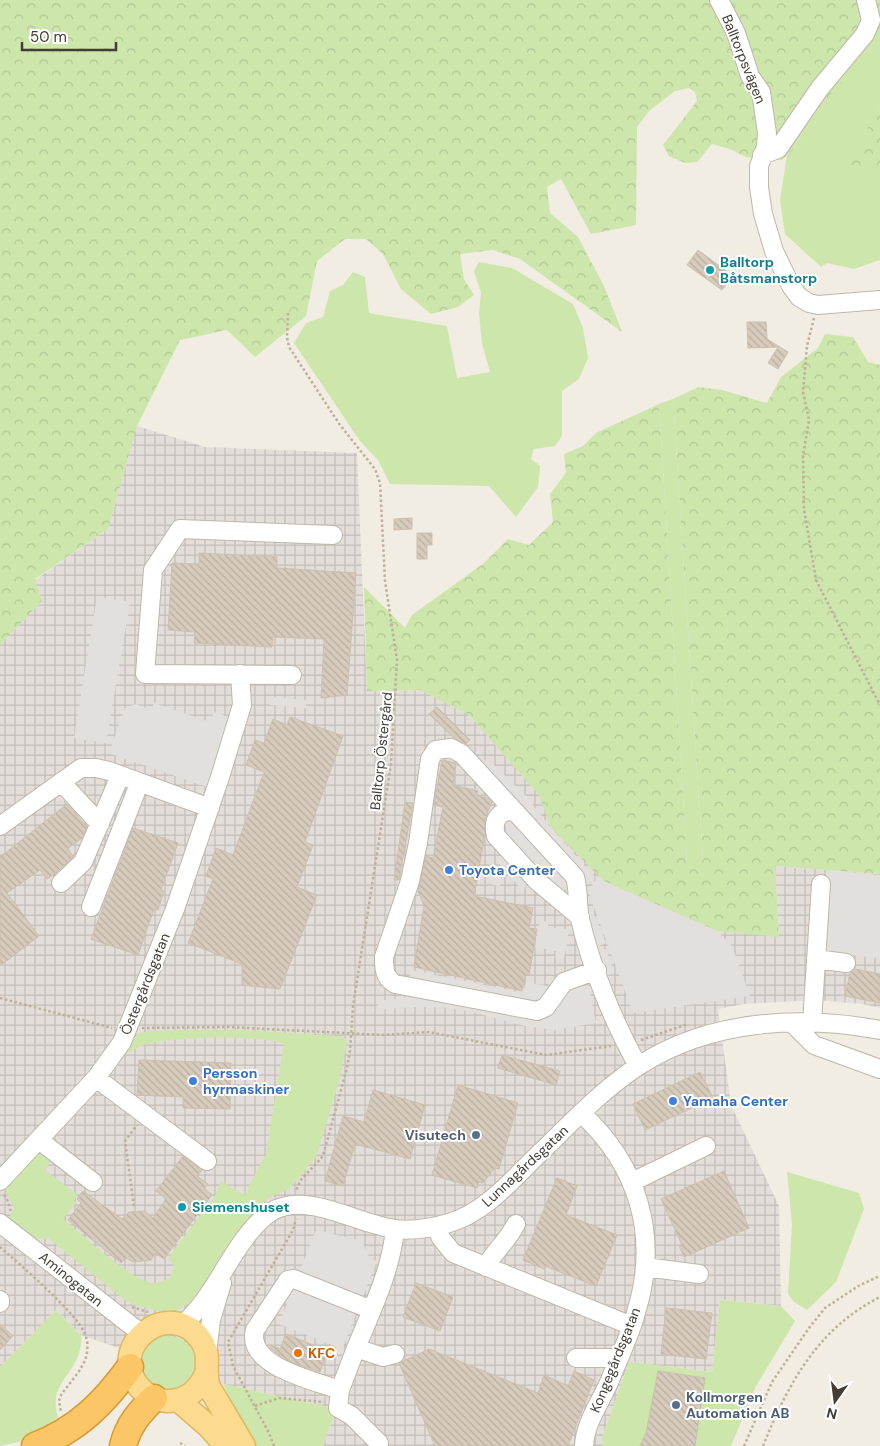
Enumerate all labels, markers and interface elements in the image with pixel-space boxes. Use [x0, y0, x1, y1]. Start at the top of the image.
street label: Balltorpsvägen [718, 12, 770, 106]
scale bar [22, 20, 116, 52]
text: 50 m [30, 27, 67, 47]
place label: Balltorp Båtsmanstorp [720, 253, 817, 287]
marker: Balltorp Båtsmanstorp [704, 264, 716, 276]
street label: Balltorp Östergård [366, 691, 396, 811]
place label: Toyota Center [459, 861, 555, 879]
marker: Toyota Center [443, 864, 455, 876]
street label: Östergårdsgatan [116, 930, 174, 1038]
place label: Persson hyrmaskiner [203, 1064, 289, 1098]
marker: Persson hyrmaskiner [187, 1075, 199, 1087]
place label: Yamaha Center [683, 1092, 788, 1110]
marker: Yamaha Center [667, 1095, 679, 1107]
street label: Lunnagårdsgatan [478, 1121, 572, 1211]
place label: Visutech [405, 1126, 466, 1144]
marker: Visutech [470, 1129, 482, 1141]
place label: Siemenshuset [192, 1198, 290, 1216]
marker: Siemenshuset [176, 1201, 188, 1213]
street label: Aminogatan [35, 1248, 107, 1310]
street label: Kongegårdsgatan [586, 1305, 644, 1415]
place label: KFC [308, 1344, 335, 1362]
marker: KFC [292, 1347, 304, 1359]
north arrow [810, 1376, 860, 1426]
place label: Kollmorgen Automation AB [686, 1388, 789, 1422]
marker: Kollmorgen Automation AB [670, 1399, 682, 1411]
text: N [825, 1404, 839, 1424]

